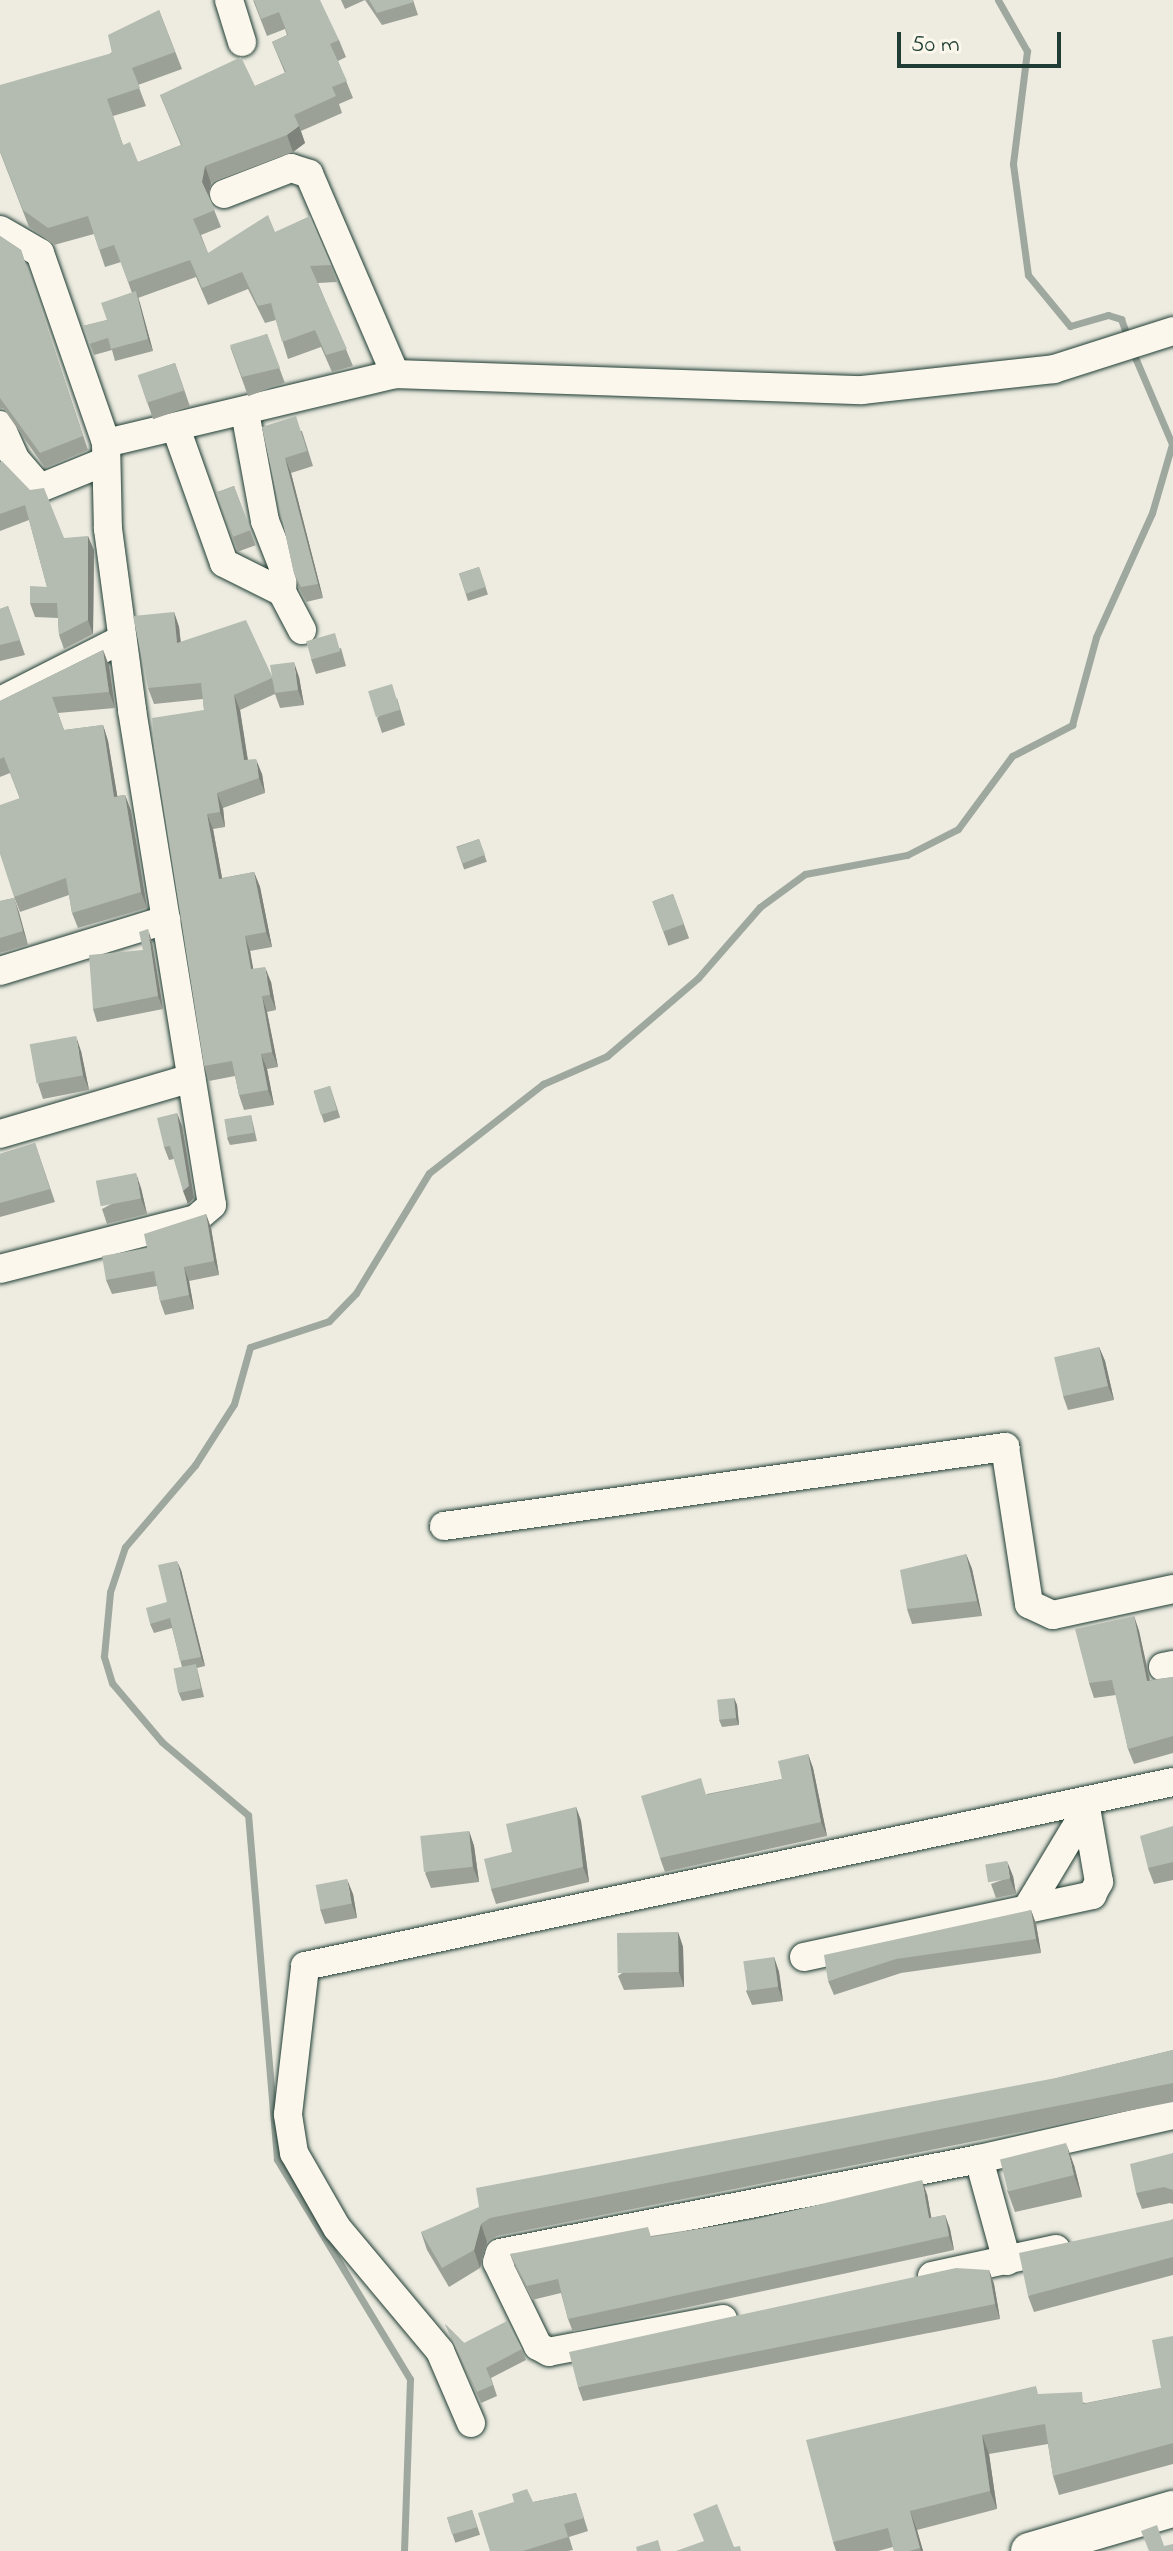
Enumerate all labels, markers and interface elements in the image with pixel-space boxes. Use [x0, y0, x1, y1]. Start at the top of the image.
scale bar [901, 16, 1065, 66]
text: 50 m [911, 28, 960, 63]

